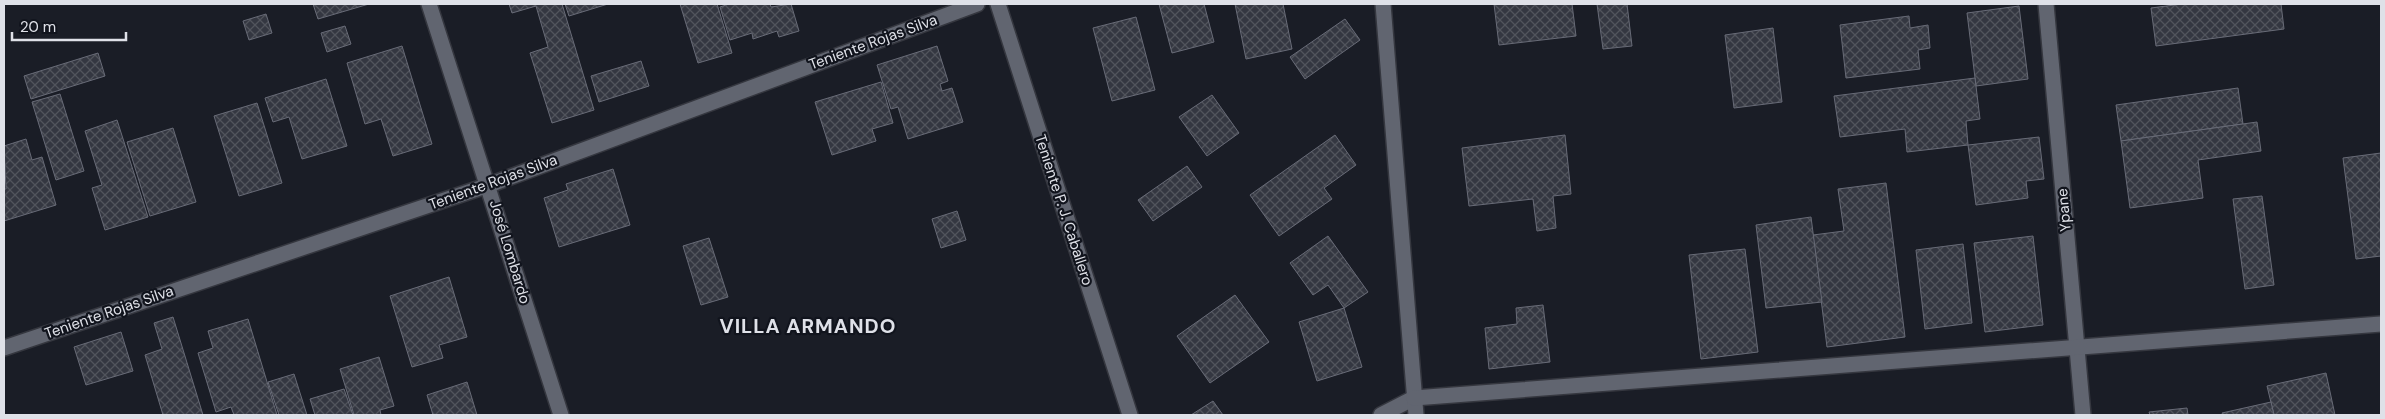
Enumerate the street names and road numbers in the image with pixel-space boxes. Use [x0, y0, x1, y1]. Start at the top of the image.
street label: Teniente Rojas Silva [806, 9, 940, 75]
street label: Teniente P. J. Caballero [1030, 132, 1098, 288]
street label: Teniente Rojas Silva [426, 149, 560, 215]
street label: Ypane [2052, 188, 2076, 232]
street label: José Lombardo [485, 198, 535, 306]
street label: Teniente Rojas Silva [42, 281, 176, 343]

